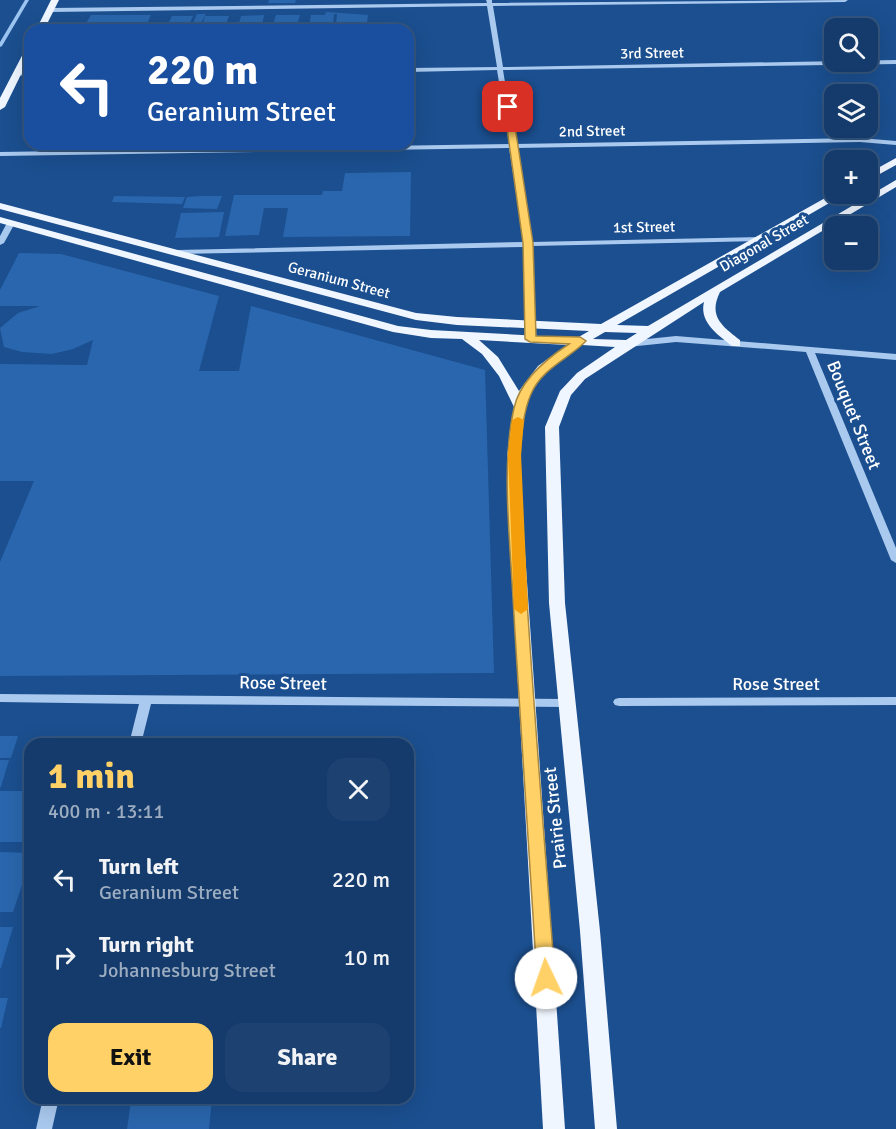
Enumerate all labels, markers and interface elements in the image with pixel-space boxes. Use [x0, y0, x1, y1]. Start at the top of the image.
map controls [824, 18, 878, 270]
button: search [824, 18, 878, 72]
street label: 3rd Street [620, 43, 684, 63]
text: 220 m [147, 45, 258, 96]
icon: left [48, 48, 126, 126]
pin [482, 81, 533, 132]
button: layers [824, 84, 878, 138]
icon: arrive [491, 90, 524, 123]
text: Geranium Street [147, 96, 336, 129]
street label: 2nd Street [559, 121, 625, 141]
button: + [824, 150, 878, 204]
street label: Diagonal Street [716, 210, 812, 276]
button: − [824, 216, 878, 270]
street label: 1st Street [613, 217, 675, 237]
street label: Geranium Street [286, 258, 392, 302]
street label: Bouquet Street [822, 357, 886, 473]
street label: Rose Street [239, 671, 327, 695]
street label: Rose Street [732, 673, 820, 695]
text: 1 min [48, 754, 135, 799]
button: close [327, 758, 390, 821]
street label: Prairie Street [539, 766, 571, 870]
text: 400 m · 13:11 [48, 799, 164, 824]
text: Turn left [99, 853, 179, 880]
icon: left [48, 863, 81, 896]
text: 220 m [332, 866, 390, 893]
text: Geranium Street [99, 880, 239, 905]
text: Turn right [99, 931, 194, 958]
icon: right [48, 941, 81, 974]
text: 10 m [344, 944, 390, 971]
position arrow [514, 946, 578, 1010]
text: Johannesburg Street [99, 958, 276, 983]
button: Exit [48, 1023, 213, 1092]
button: Share [225, 1023, 390, 1092]

